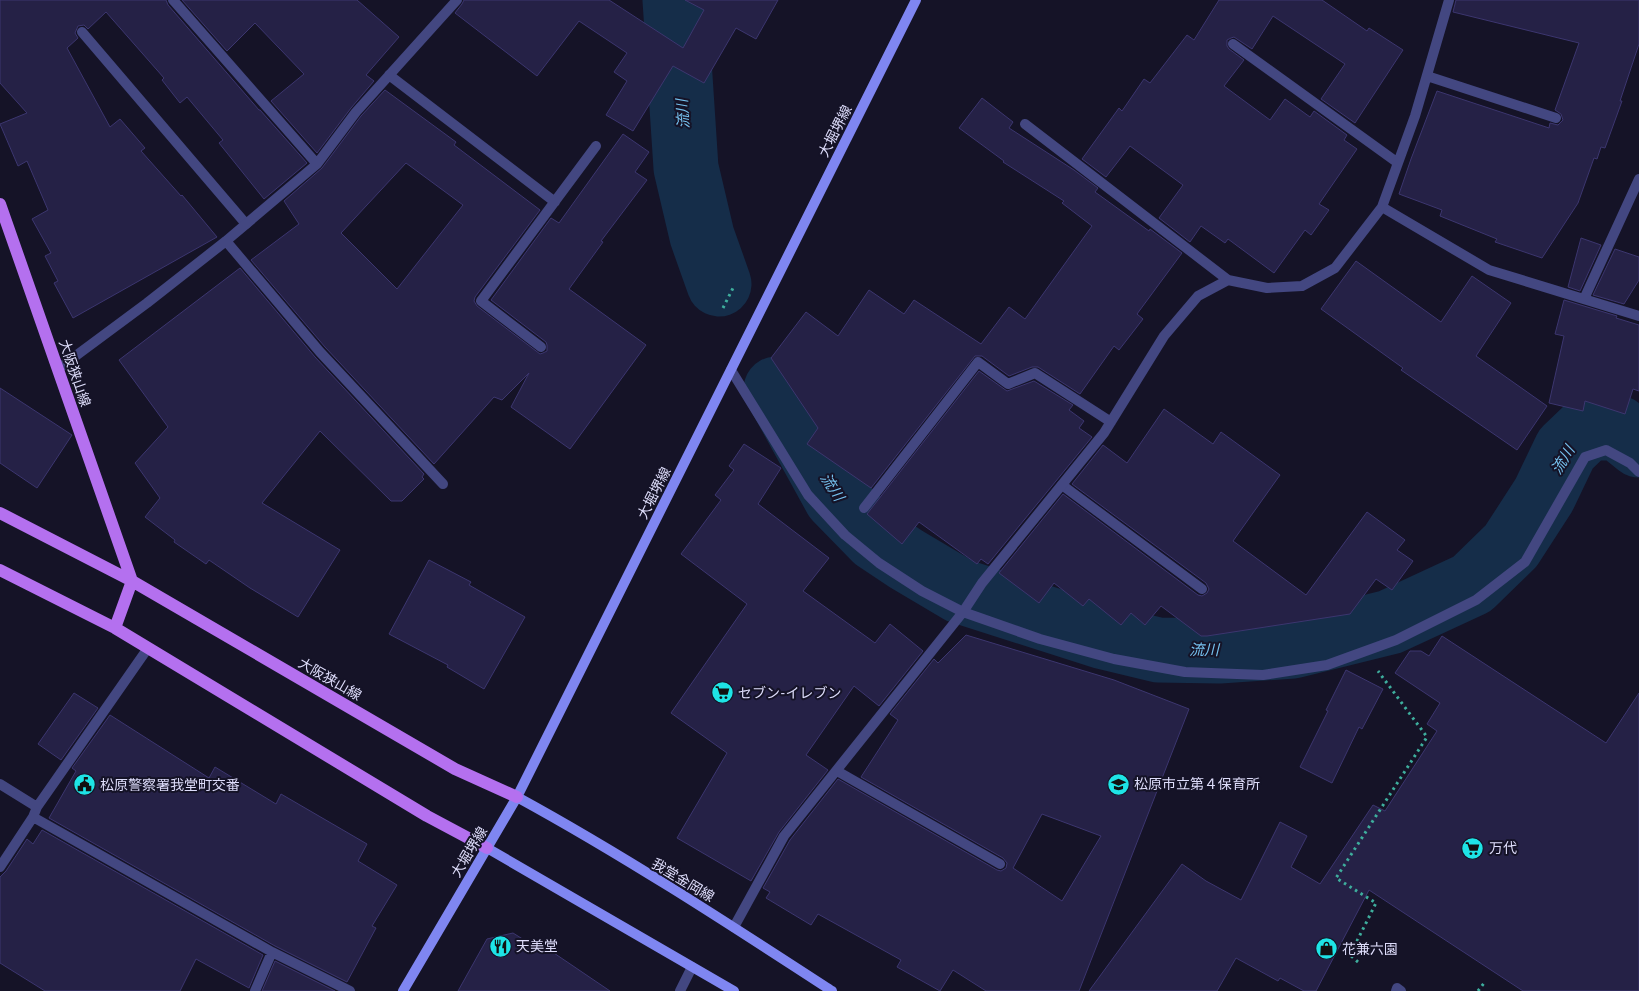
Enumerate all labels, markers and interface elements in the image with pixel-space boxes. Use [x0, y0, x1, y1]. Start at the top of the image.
water label: 流川 [674, 96, 695, 130]
street label: 大堀堺線 [816, 103, 857, 160]
street label: 大阪狭山線 [54, 338, 93, 409]
water label: 流川 [1548, 441, 1581, 479]
street label: 大堀堺線 [635, 465, 676, 522]
water label: 流川 [815, 470, 848, 507]
water label: 流川 [1189, 642, 1221, 661]
street label: 大阪狭山線 [295, 655, 364, 705]
supermarket icon: セブン-イレブン [710, 681, 734, 705]
place label: セブン-イレブン [738, 685, 842, 703]
school or university icon: 松原市立第４保育所 [1106, 772, 1130, 796]
public building icon: 松原警察署我堂町交番 [72, 773, 96, 797]
place label: 松原市立第４保育所 [1134, 776, 1260, 794]
place label: 松原警察署我堂町交番 [100, 778, 240, 795]
street label: 大堀堺線 [449, 824, 492, 881]
supermarket icon: 万代 [1461, 836, 1485, 860]
place label: 万代 [1489, 840, 1517, 858]
street label: 我堂金岡線 [648, 856, 717, 907]
restaurant icon: 天美堂 [488, 934, 512, 958]
shop icon: 花兼六園 [1314, 937, 1338, 961]
place label: 天美堂 [516, 939, 558, 956]
place label: 花兼六園 [1342, 942, 1398, 959]

